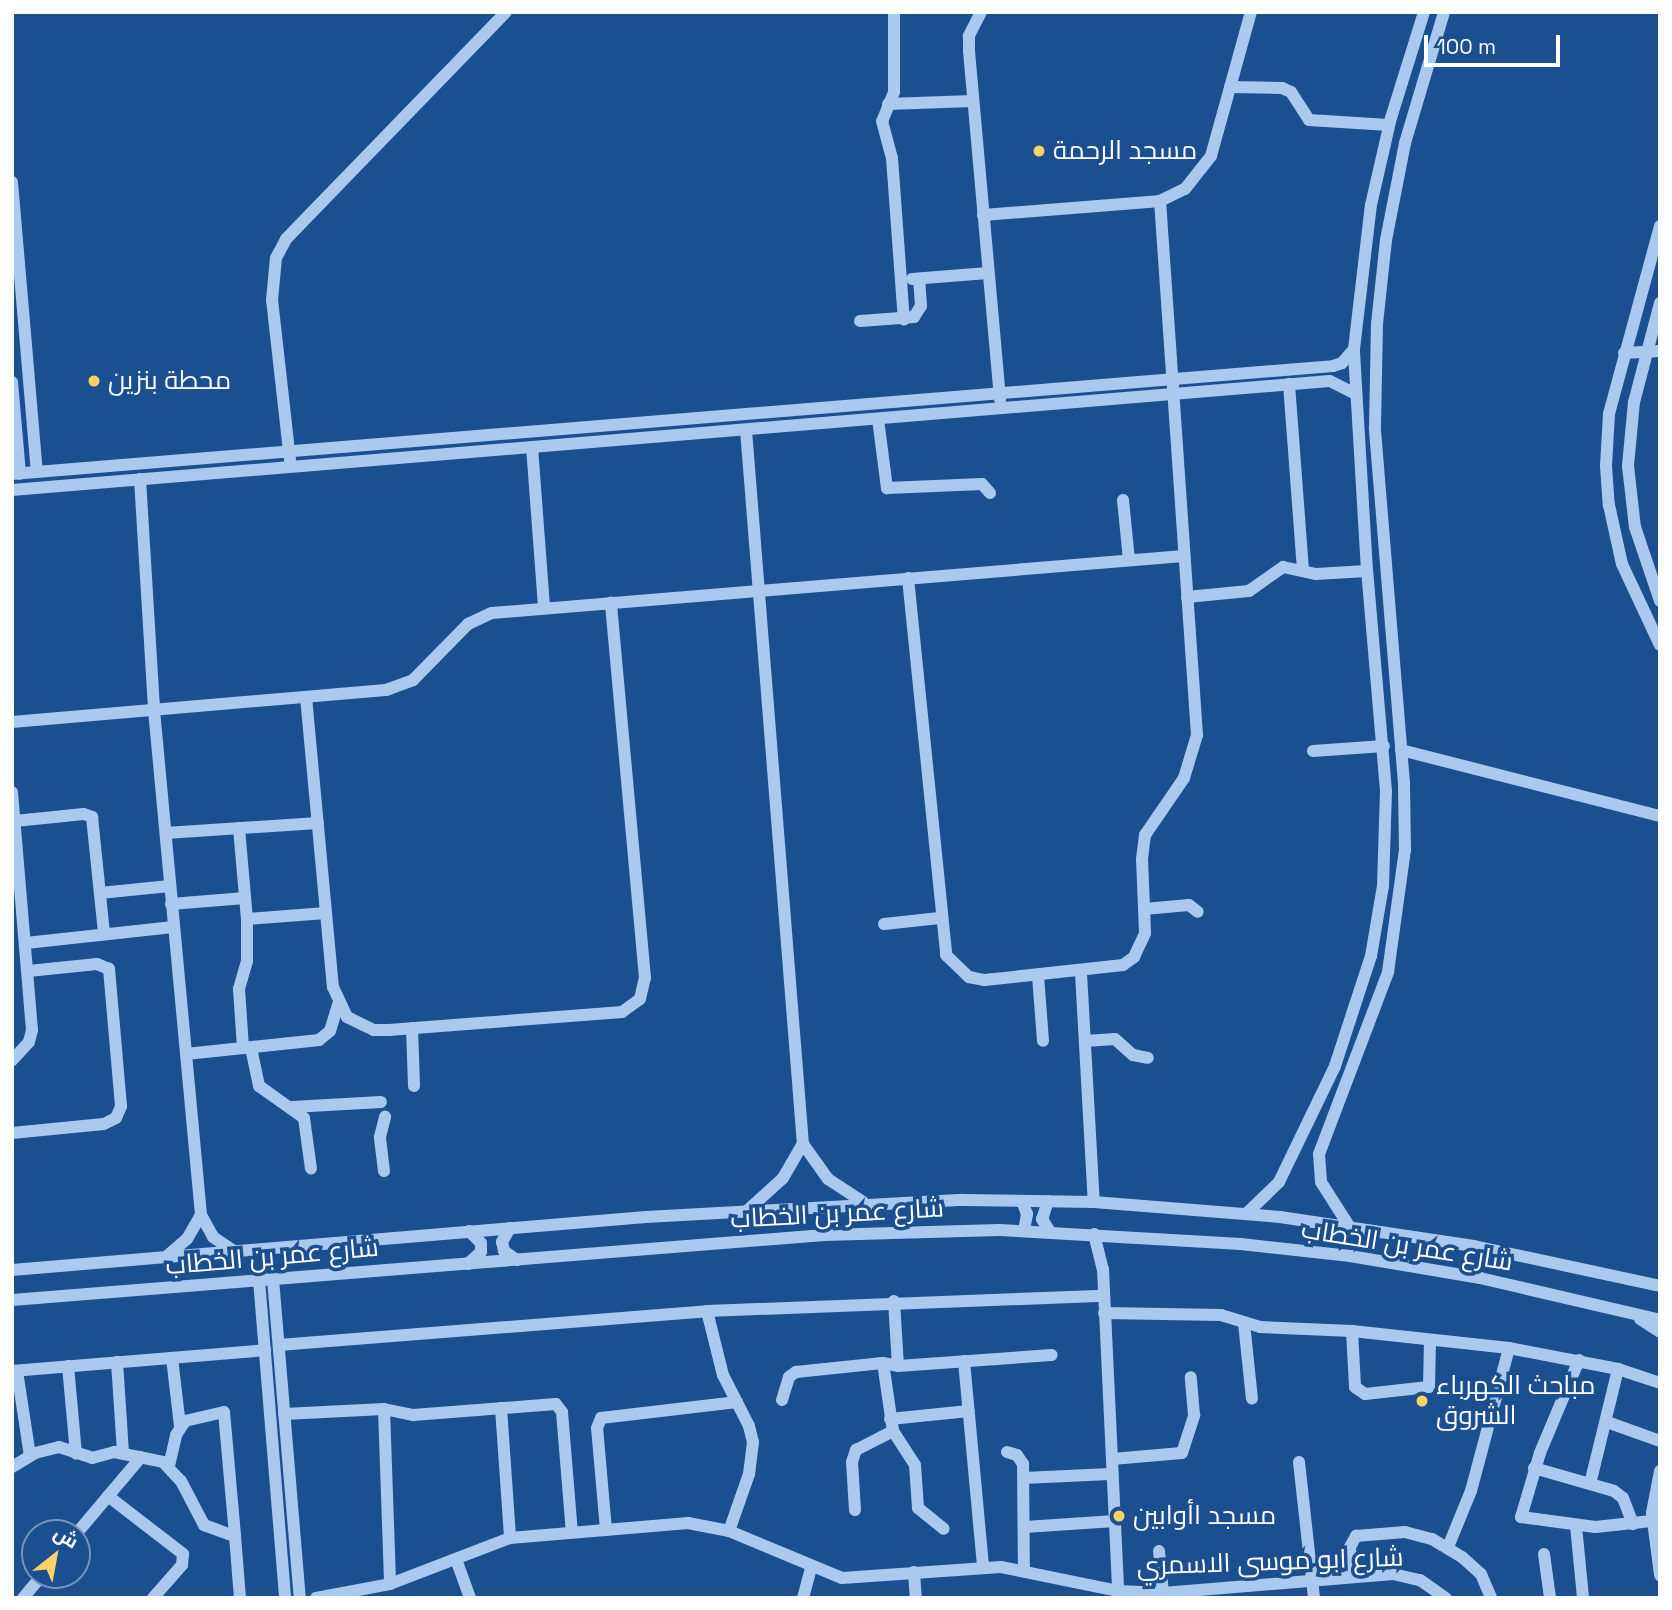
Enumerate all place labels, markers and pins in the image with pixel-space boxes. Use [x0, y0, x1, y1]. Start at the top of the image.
place label: مسجد الرحمة [1053, 135, 1197, 167]
marker: مسجد الرحمة [1031, 143, 1047, 159]
place label: محطة بنزين [108, 365, 231, 397]
marker: محطة بنزين [86, 373, 102, 389]
place label: مباحث الكهرباء الشروق [1436, 1370, 1595, 1432]
marker: مباحث الكهرباء الشروق [1414, 1393, 1430, 1409]
place label: مسجد اأوابين [1133, 1500, 1276, 1532]
marker: مسجد اأوابين [1111, 1508, 1127, 1524]

